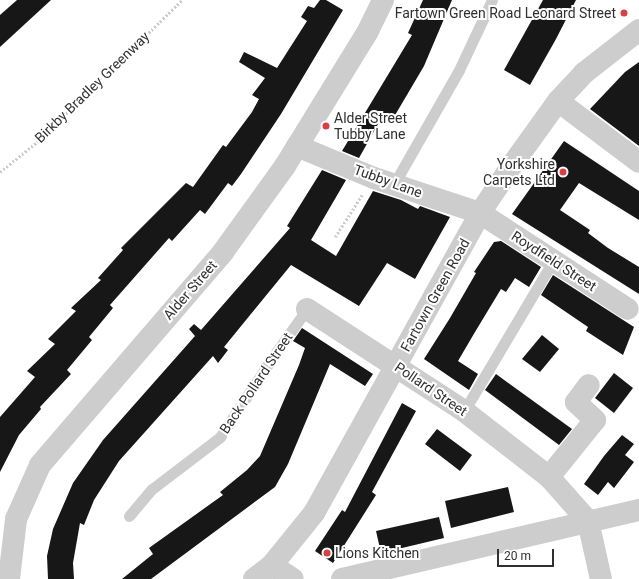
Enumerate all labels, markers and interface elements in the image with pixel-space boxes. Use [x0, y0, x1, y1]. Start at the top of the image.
place label: Fartown Green Road Leonard Street [395, 5, 616, 21]
marker: Fartown Green Road Leonard Street [619, 8, 629, 18]
street label: Birkby Bradley Greenway [31, 28, 153, 146]
place label: Alder Street Tubby Lane [334, 110, 407, 142]
marker: Alder Street Tubby Lane [321, 121, 331, 131]
place label: Yorkshire Carpets Ltd [483, 156, 555, 188]
street label: Tubby Lane [352, 161, 424, 201]
marker: Yorkshire Carpets Ltd [558, 167, 568, 177]
street label: Roydfield Street [508, 227, 600, 295]
street label: Fartown Green Road [397, 236, 473, 354]
street label: Alder Street [160, 257, 220, 323]
street label: Back Pollard Street [216, 329, 296, 437]
street label: Pollard Street [391, 359, 471, 419]
scale bar [499, 541, 556, 567]
place label: Lions Kitchen [335, 545, 419, 561]
marker: Lions Kitchen [322, 548, 332, 558]
text: 20 m [504, 549, 531, 563]

